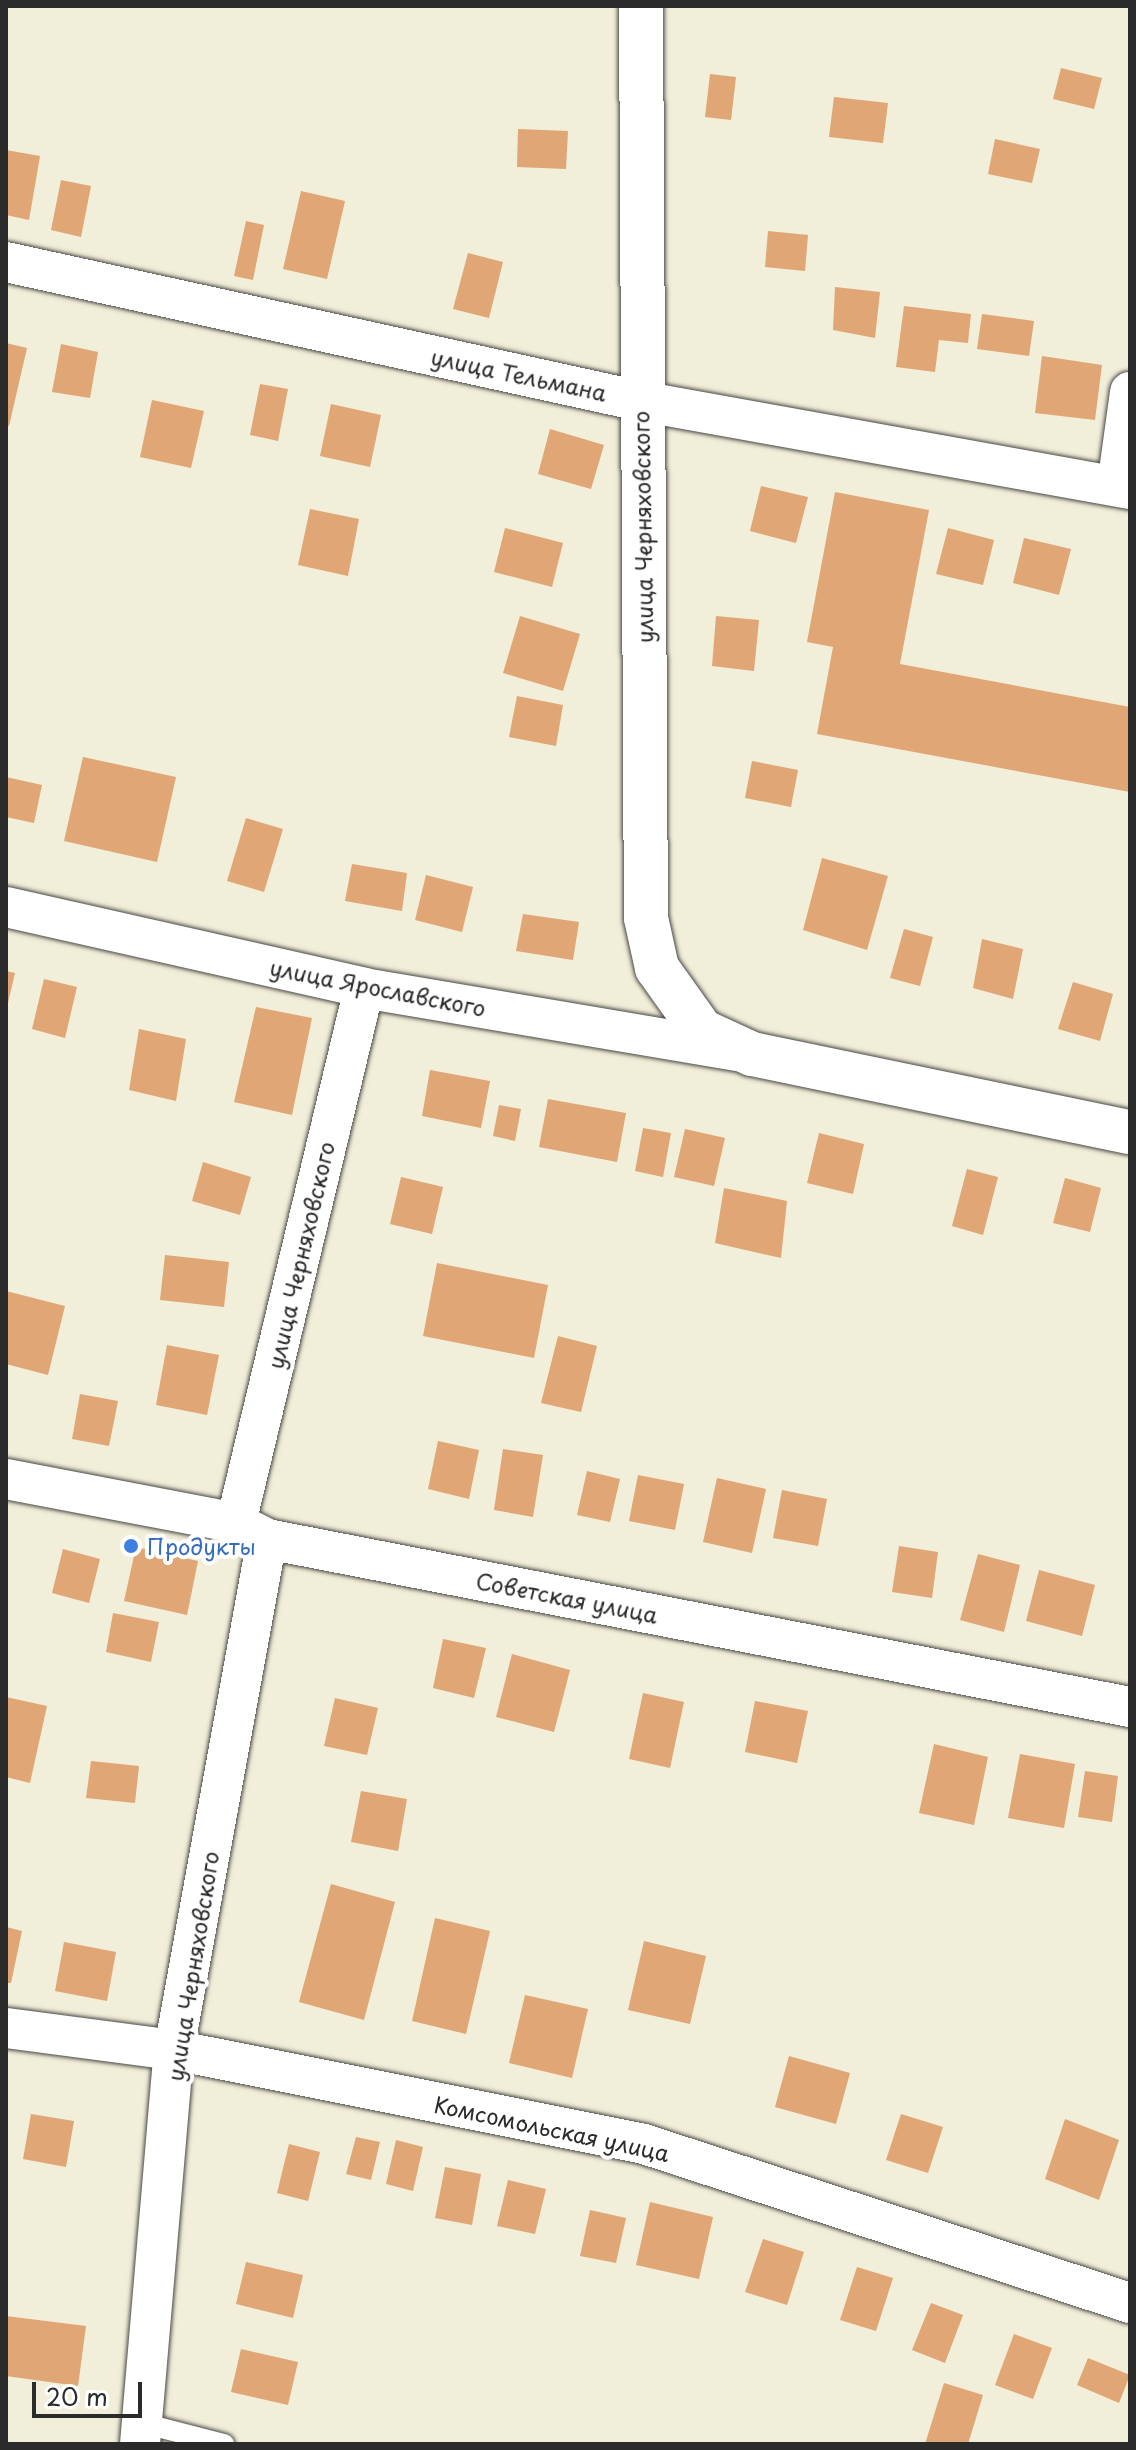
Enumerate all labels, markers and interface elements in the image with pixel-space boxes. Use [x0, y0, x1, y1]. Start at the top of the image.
street label: улица Тельмана [428, 342, 610, 406]
street label: улица Черняховского [627, 410, 657, 644]
street label: улица Ярославского [267, 953, 489, 1021]
street label: улица Черняховского [261, 1138, 339, 1372]
place label: Продукты [147, 1533, 256, 1559]
marker: Продукты [122, 1537, 140, 1555]
street label: Советская улица [473, 1566, 661, 1628]
street label: улица Черняховского [161, 1849, 223, 2083]
street label: Комсомольская улица [431, 2090, 673, 2166]
scale bar [36, 2366, 146, 2416]
text: 20 m [46, 2378, 108, 2414]

